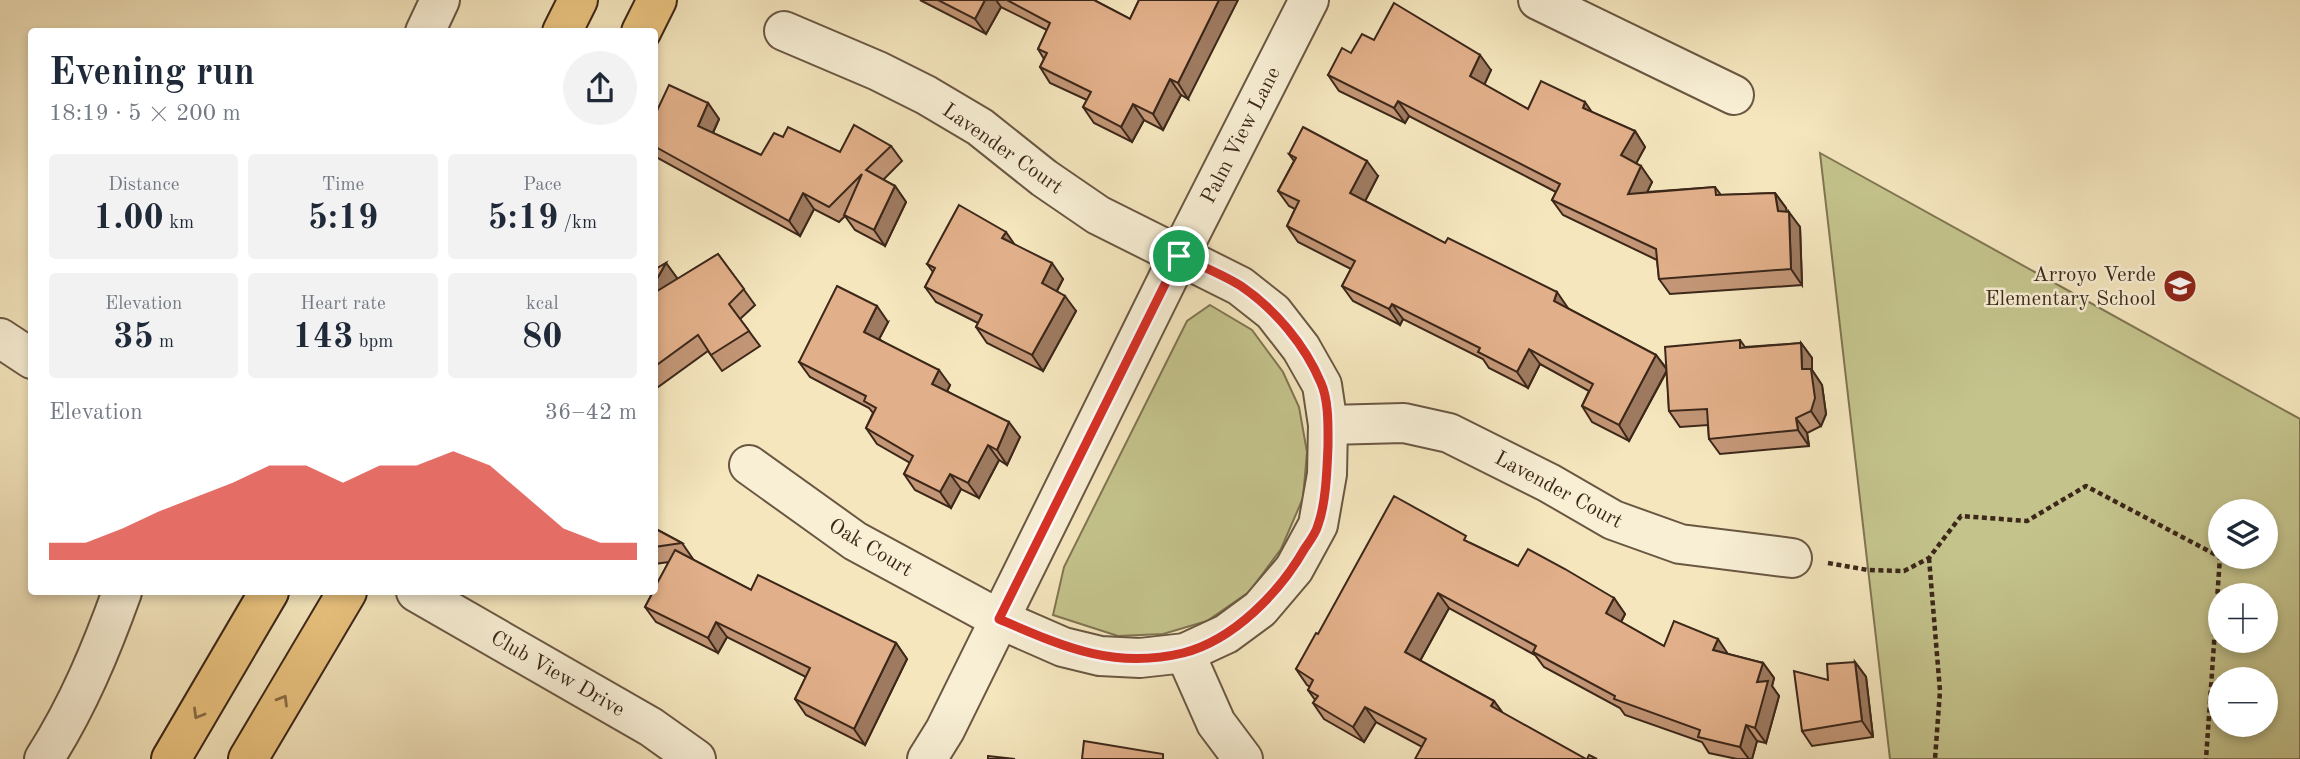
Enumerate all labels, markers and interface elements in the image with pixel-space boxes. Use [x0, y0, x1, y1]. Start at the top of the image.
button: share [563, 51, 637, 125]
text: Evening run [49, 55, 255, 93]
street label: Palm View Lane [1198, 64, 1285, 207]
street label: Lavender Court [938, 100, 1066, 198]
text: 18:19 · 5 × 200 m [49, 102, 241, 125]
text: Distance [108, 176, 179, 195]
text: Time [322, 176, 364, 195]
text: Pace [523, 176, 562, 195]
text: 1.00 [93, 201, 164, 236]
text: 5:19 [308, 201, 378, 236]
text: 5:19 [488, 201, 558, 236]
text: km [164, 214, 194, 233]
text: /km [558, 214, 597, 233]
pin [1149, 226, 1209, 286]
icon: arrive [1160, 237, 1198, 275]
place label: Arroyo Verde Elementary School [1985, 265, 2156, 310]
school or university icon: Arroyo Verde Elementary School [2161, 267, 2199, 305]
text: Elevation [105, 295, 182, 314]
text: Heart rate [300, 295, 386, 314]
text: kcal [526, 295, 559, 314]
text: 35 [113, 320, 154, 355]
text: 143 [293, 320, 353, 355]
text: 80 [522, 320, 563, 355]
text: m [154, 333, 174, 352]
text: bpm [353, 333, 393, 352]
text: Elevation [49, 401, 143, 424]
text: 36–42 m [545, 401, 637, 424]
street label: Lavender Court [1491, 448, 1626, 533]
map controls [2208, 499, 2278, 737]
button: layers [2208, 499, 2278, 569]
street label: Oak Court [825, 515, 916, 581]
button: + [2208, 583, 2278, 653]
street label: Club View Drive [487, 627, 628, 721]
button: − [2208, 667, 2278, 737]
one-way arrow [274, 695, 287, 708]
one-way arrow [193, 706, 206, 719]

